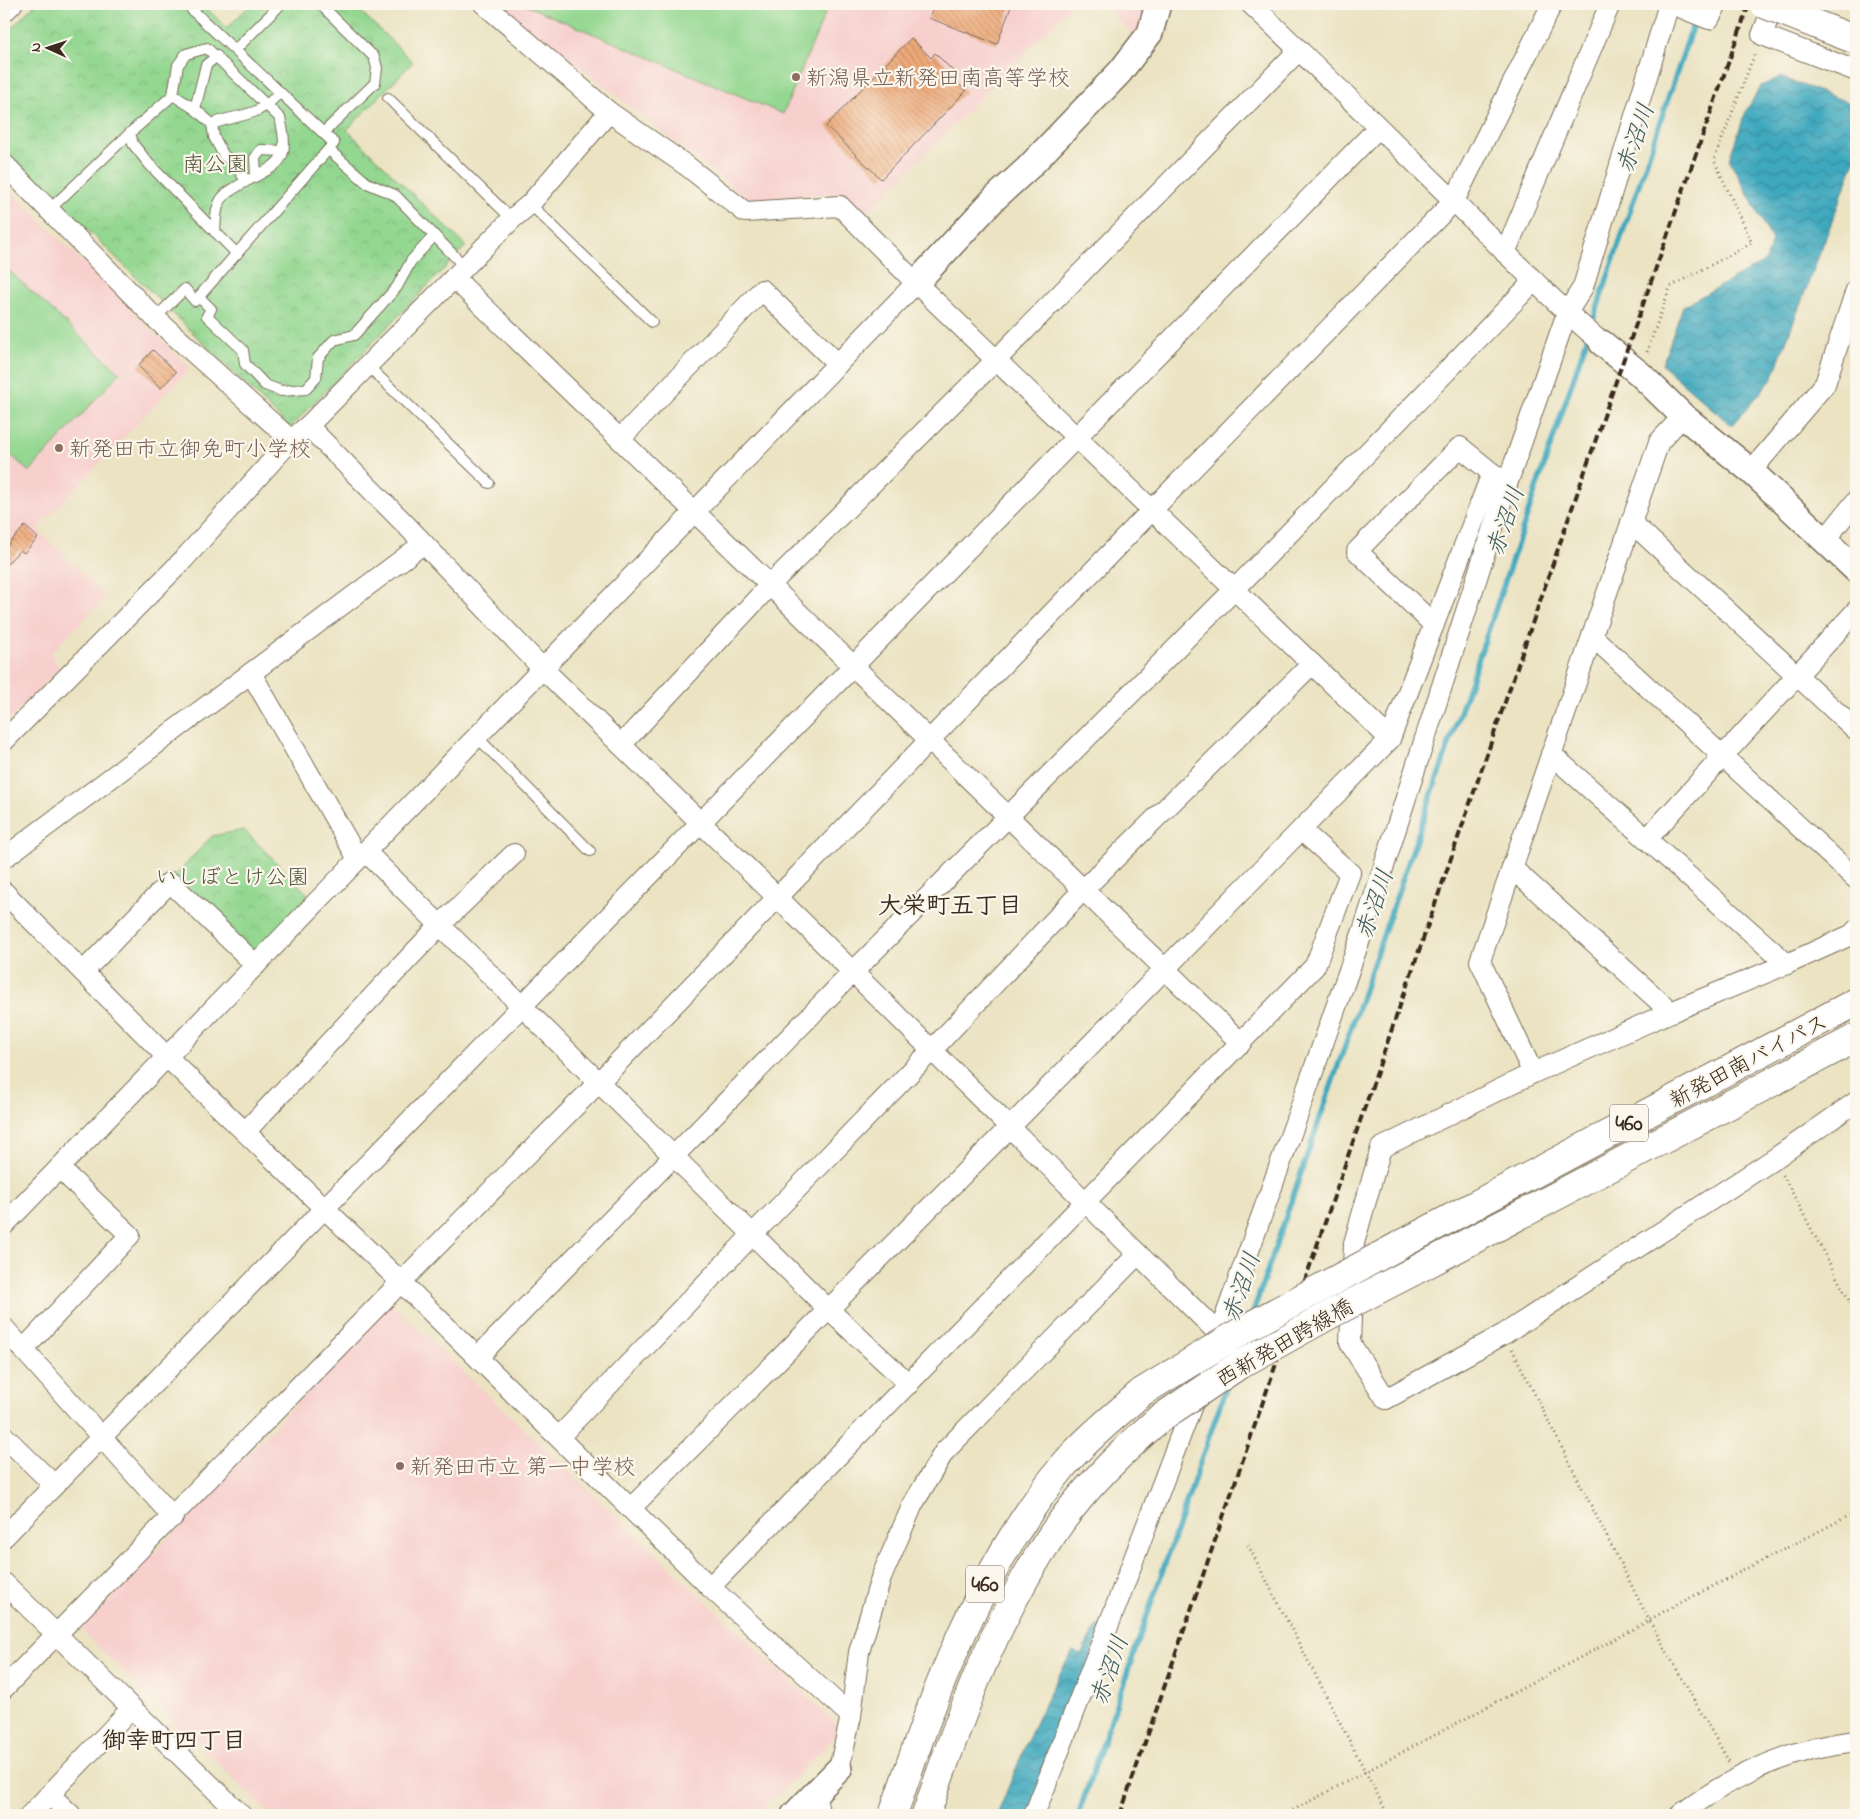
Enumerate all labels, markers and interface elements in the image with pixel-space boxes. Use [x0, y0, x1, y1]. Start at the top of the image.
north arrow [22, 22, 72, 72]
text: N [26, 42, 47, 53]
place label: 新潟県立新発田南高等学校 [806, 64, 1070, 96]
marker: 新潟県立新発田南高等学校 [790, 71, 802, 83]
water label: 赤沼川 [1609, 99, 1666, 179]
park label: 南公園 [182, 150, 248, 182]
place label: 新発田市立御免町小学校 [69, 435, 311, 467]
marker: 新発田市立御免町小学校 [53, 442, 65, 454]
water label: 赤沼川 [1479, 482, 1536, 562]
park label: いしぼとけ公園 [155, 863, 309, 895]
water label: 赤沼川 [1348, 865, 1405, 945]
district label: 大栄町五丁目 [878, 890, 1022, 925]
street label: 新発田南バイパス [1664, 1007, 1834, 1118]
road number: 460 [1610, 1104, 1648, 1142]
water label: 赤沼川 [1215, 1248, 1272, 1328]
street label: 西新発田跨線橋 [1211, 1292, 1360, 1397]
place label: 新発田市立 第一中学校 [410, 1453, 636, 1485]
marker: 新発田市立 第一中学校 [394, 1460, 406, 1472]
road number: 460 [966, 1566, 1004, 1602]
water label: 赤沼川 [1083, 1631, 1140, 1711]
district label: 御幸町四丁目 [102, 1725, 246, 1760]

